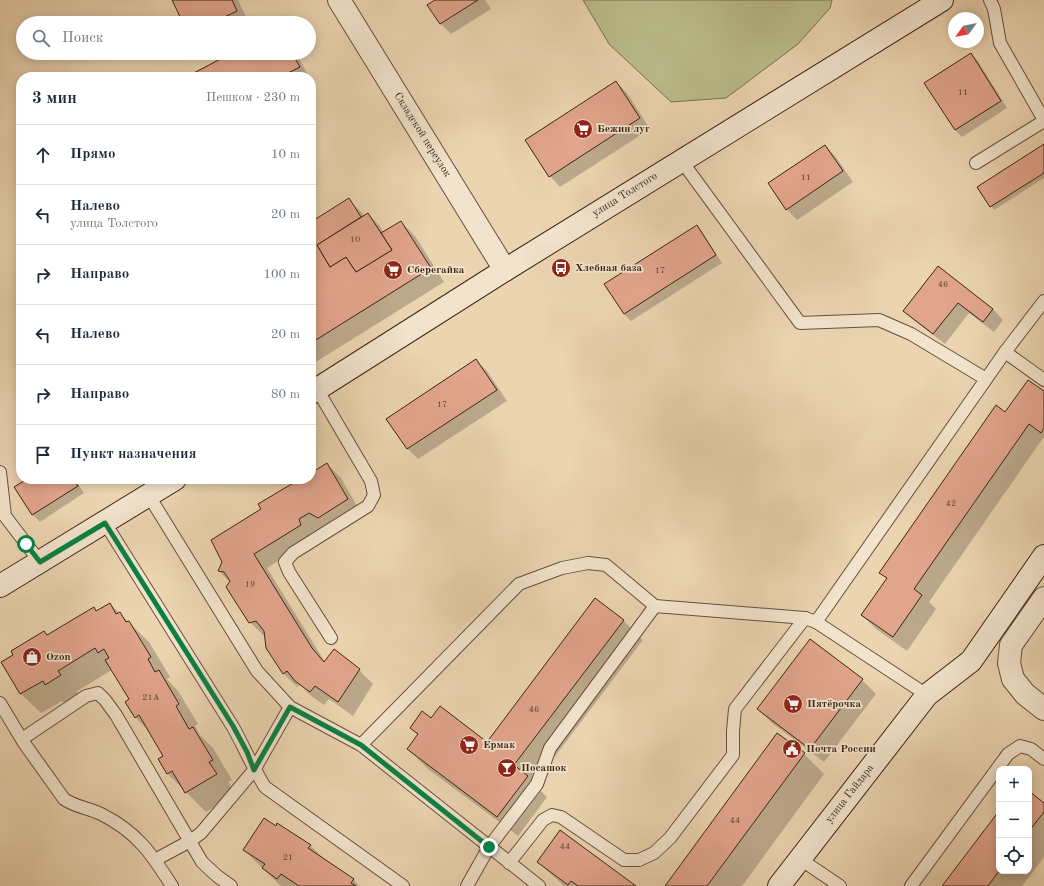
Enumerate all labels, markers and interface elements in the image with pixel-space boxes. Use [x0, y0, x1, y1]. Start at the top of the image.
north arrow [948, 12, 984, 48]
search box [16, 16, 316, 60]
icon: search [30, 27, 52, 49]
text: Поиск [62, 31, 103, 46]
house number: 11 [958, 88, 968, 97]
text: 3 мин [32, 90, 77, 107]
text: Пешком · 230 m [206, 91, 300, 104]
street label: Складской переулок [391, 91, 453, 180]
supermarket icon: Бежин луг [572, 118, 594, 140]
place label: Бежин луг [597, 124, 650, 135]
icon: ahead [32, 144, 54, 166]
text: Прямо [70, 147, 116, 162]
text: 10 m [271, 148, 300, 161]
street label: улица Толстого [591, 171, 659, 219]
house number: 11 [801, 173, 811, 182]
text: Налево [70, 199, 120, 214]
icon: left [32, 204, 54, 226]
text: 20 m [271, 208, 300, 221]
text: улица Толстого [70, 217, 158, 230]
house number: 10 [350, 235, 360, 244]
bus stop icon: Хлебная база [550, 257, 572, 279]
supermarket icon: Сберегайка [382, 259, 404, 281]
place label: Хлебная база [575, 263, 642, 274]
icon: right [32, 264, 54, 286]
place label: Сберегайка [407, 265, 465, 276]
house number: 17 [655, 266, 665, 275]
text: Направо [70, 267, 129, 282]
text: 100 m [263, 268, 300, 281]
house number: 46 [938, 280, 948, 289]
icon: left [32, 324, 54, 346]
text: Налево [70, 327, 120, 342]
text: 20 m [271, 328, 300, 341]
icon: right [32, 384, 54, 406]
text: Направо [70, 387, 129, 402]
text: 80 m [271, 388, 300, 401]
house number: 17 [437, 400, 447, 409]
icon: arrive [32, 444, 54, 466]
text: Пункт назначения [70, 447, 197, 462]
house number: 42 [946, 499, 956, 508]
route start [17, 535, 35, 553]
house number: 19 [245, 580, 255, 589]
shop icon: Ozon [21, 646, 43, 668]
place label: Ozon [46, 652, 71, 663]
house number: 21А [142, 693, 160, 702]
supermarket icon: Пятёрочка [782, 693, 804, 715]
place label: Пятёрочка [807, 699, 861, 710]
house number: 46 [529, 705, 539, 714]
supermarket icon: Ермак [458, 734, 480, 756]
public building icon: Почта России [781, 738, 803, 760]
place label: Ермак [483, 740, 515, 751]
place label: Почта России [806, 744, 876, 755]
bar icon: Посашок [496, 757, 518, 779]
street label: улица Гайдара [824, 762, 877, 825]
place label: Посашок [521, 763, 567, 774]
map controls [996, 766, 1032, 874]
button: + [996, 766, 1032, 802]
button: − [996, 802, 1032, 838]
house number: 44 [730, 816, 740, 825]
route end [480, 838, 498, 856]
button: locate [996, 838, 1032, 874]
house number: 44 [560, 842, 570, 851]
house number: 21 [283, 853, 293, 862]

